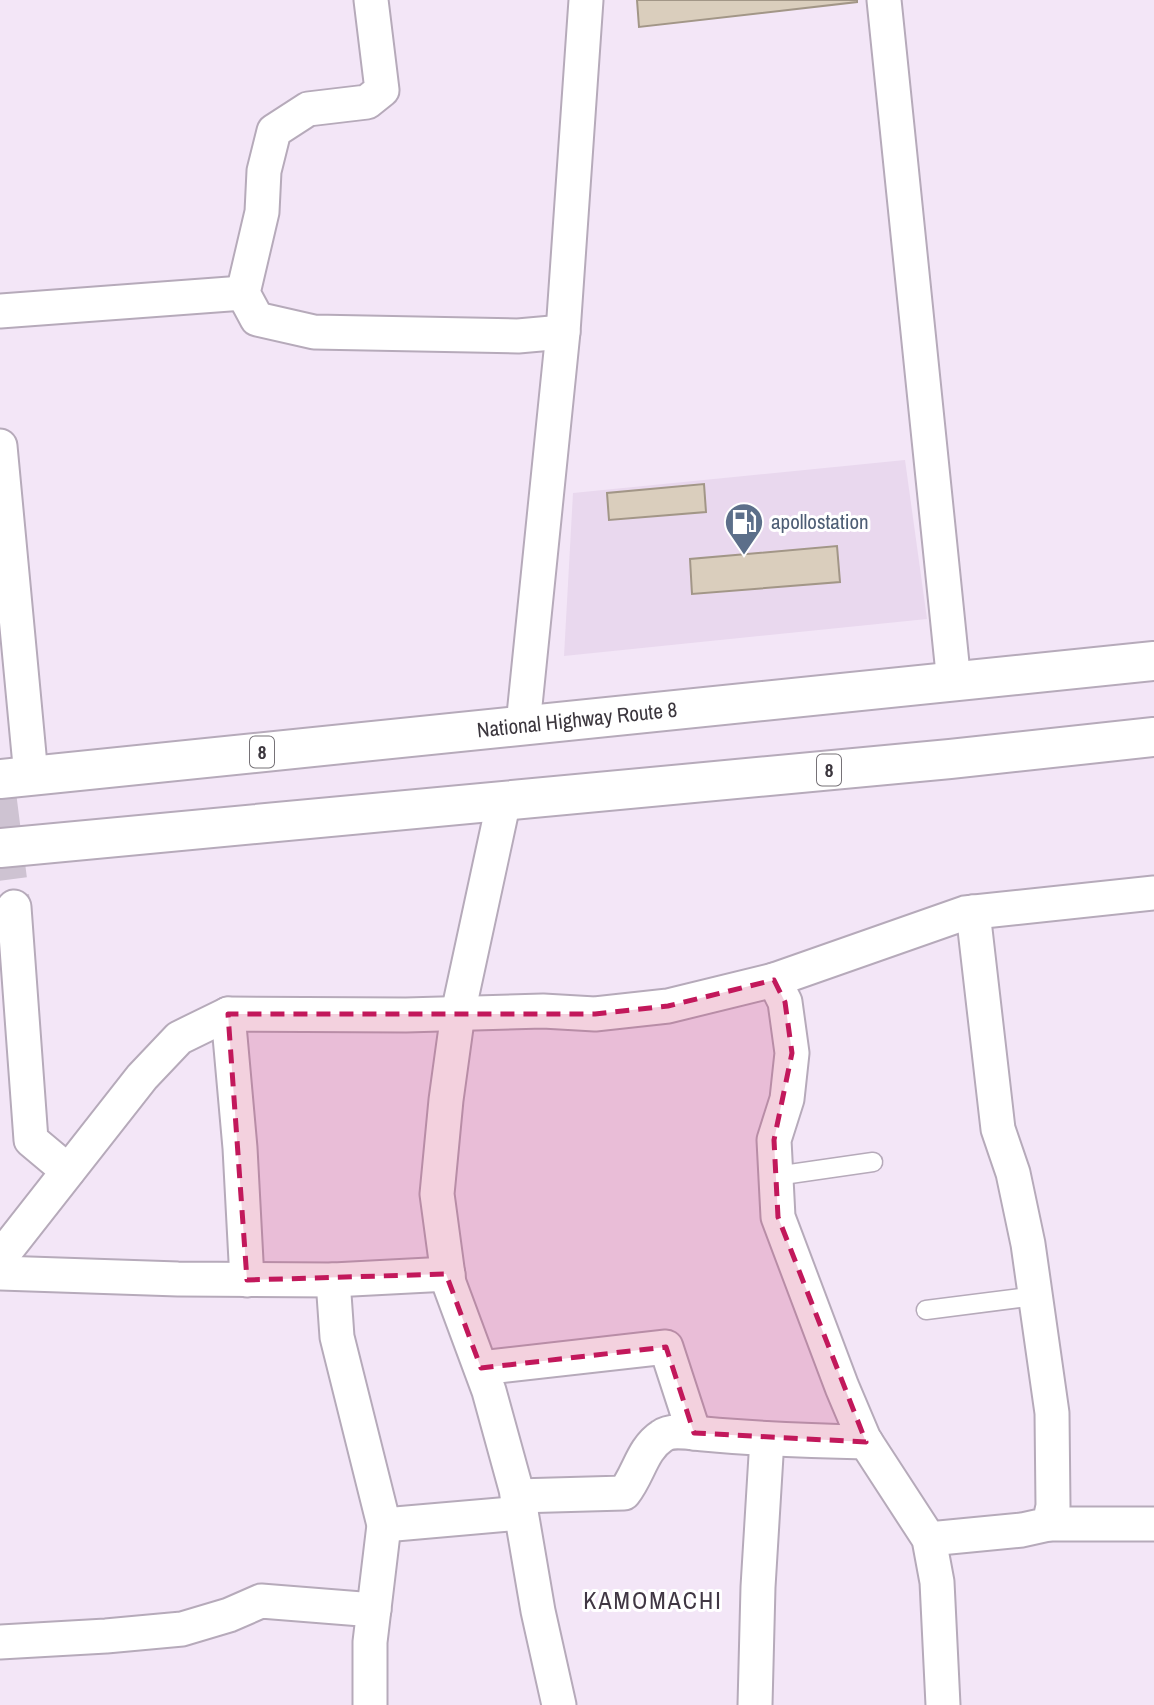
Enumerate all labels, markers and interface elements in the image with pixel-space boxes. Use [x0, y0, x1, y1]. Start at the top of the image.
fuel station icon: apollostation [723, 501, 765, 556]
place label: apollostation [771, 507, 869, 536]
street label: National Highway Route 8 [475, 695, 678, 744]
road number: 8 [250, 736, 274, 768]
road number: 8 [817, 754, 841, 786]
district label: KAMOMACHI [583, 1584, 723, 1616]

